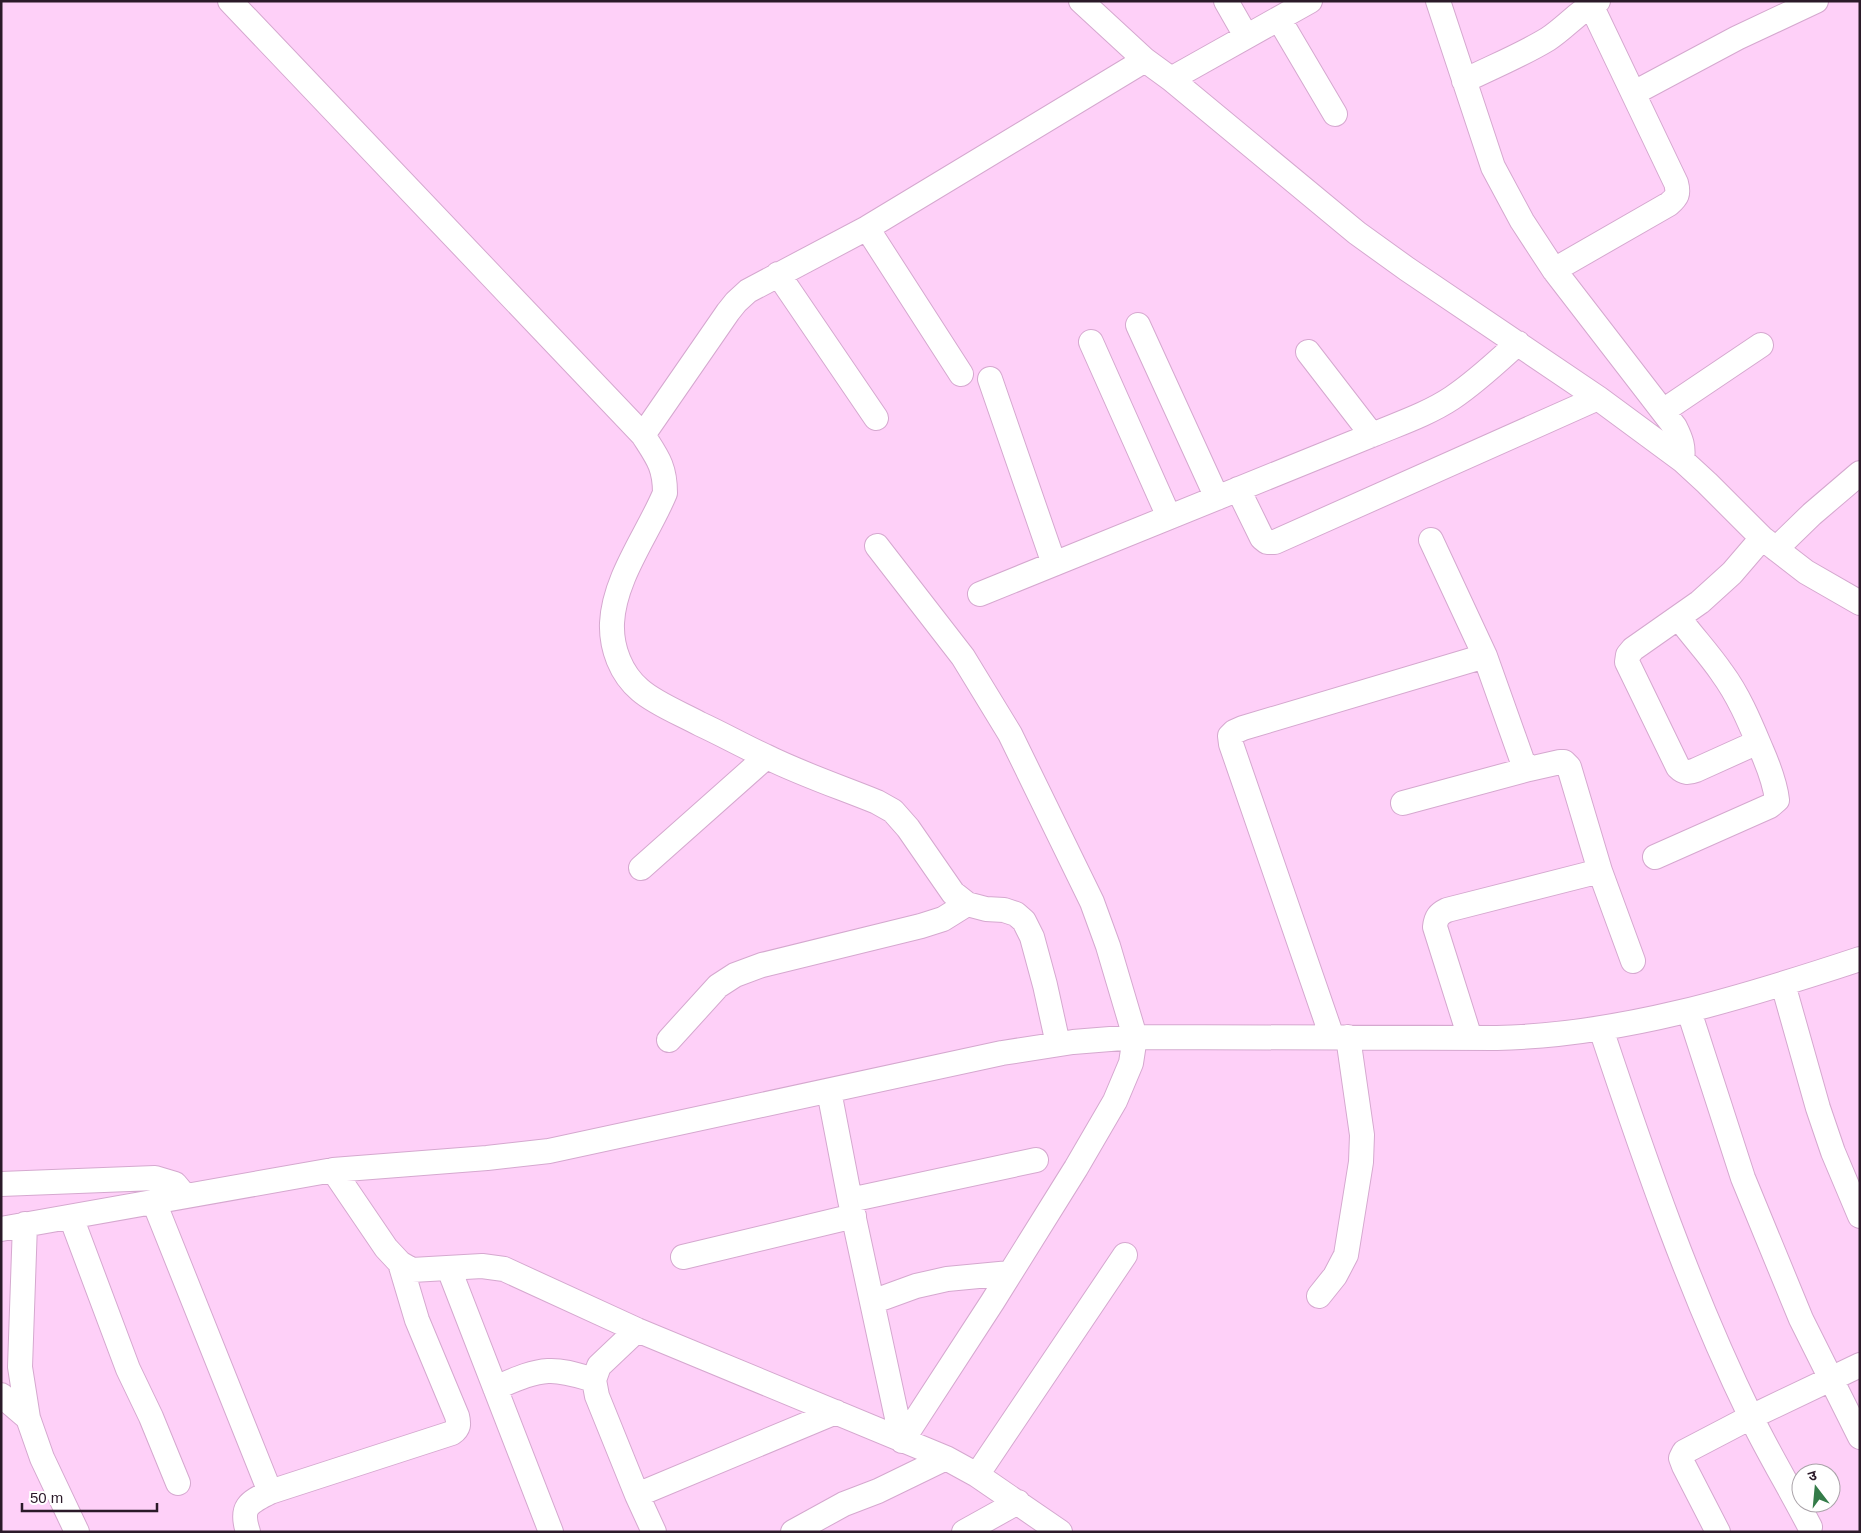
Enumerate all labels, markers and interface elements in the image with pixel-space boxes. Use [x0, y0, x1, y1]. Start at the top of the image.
north arrow [1791, 1463, 1841, 1513]
text: उ [1806, 1466, 1819, 1484]
scale bar [22, 1480, 158, 1512]
text: 50 m [30, 1489, 63, 1506]

